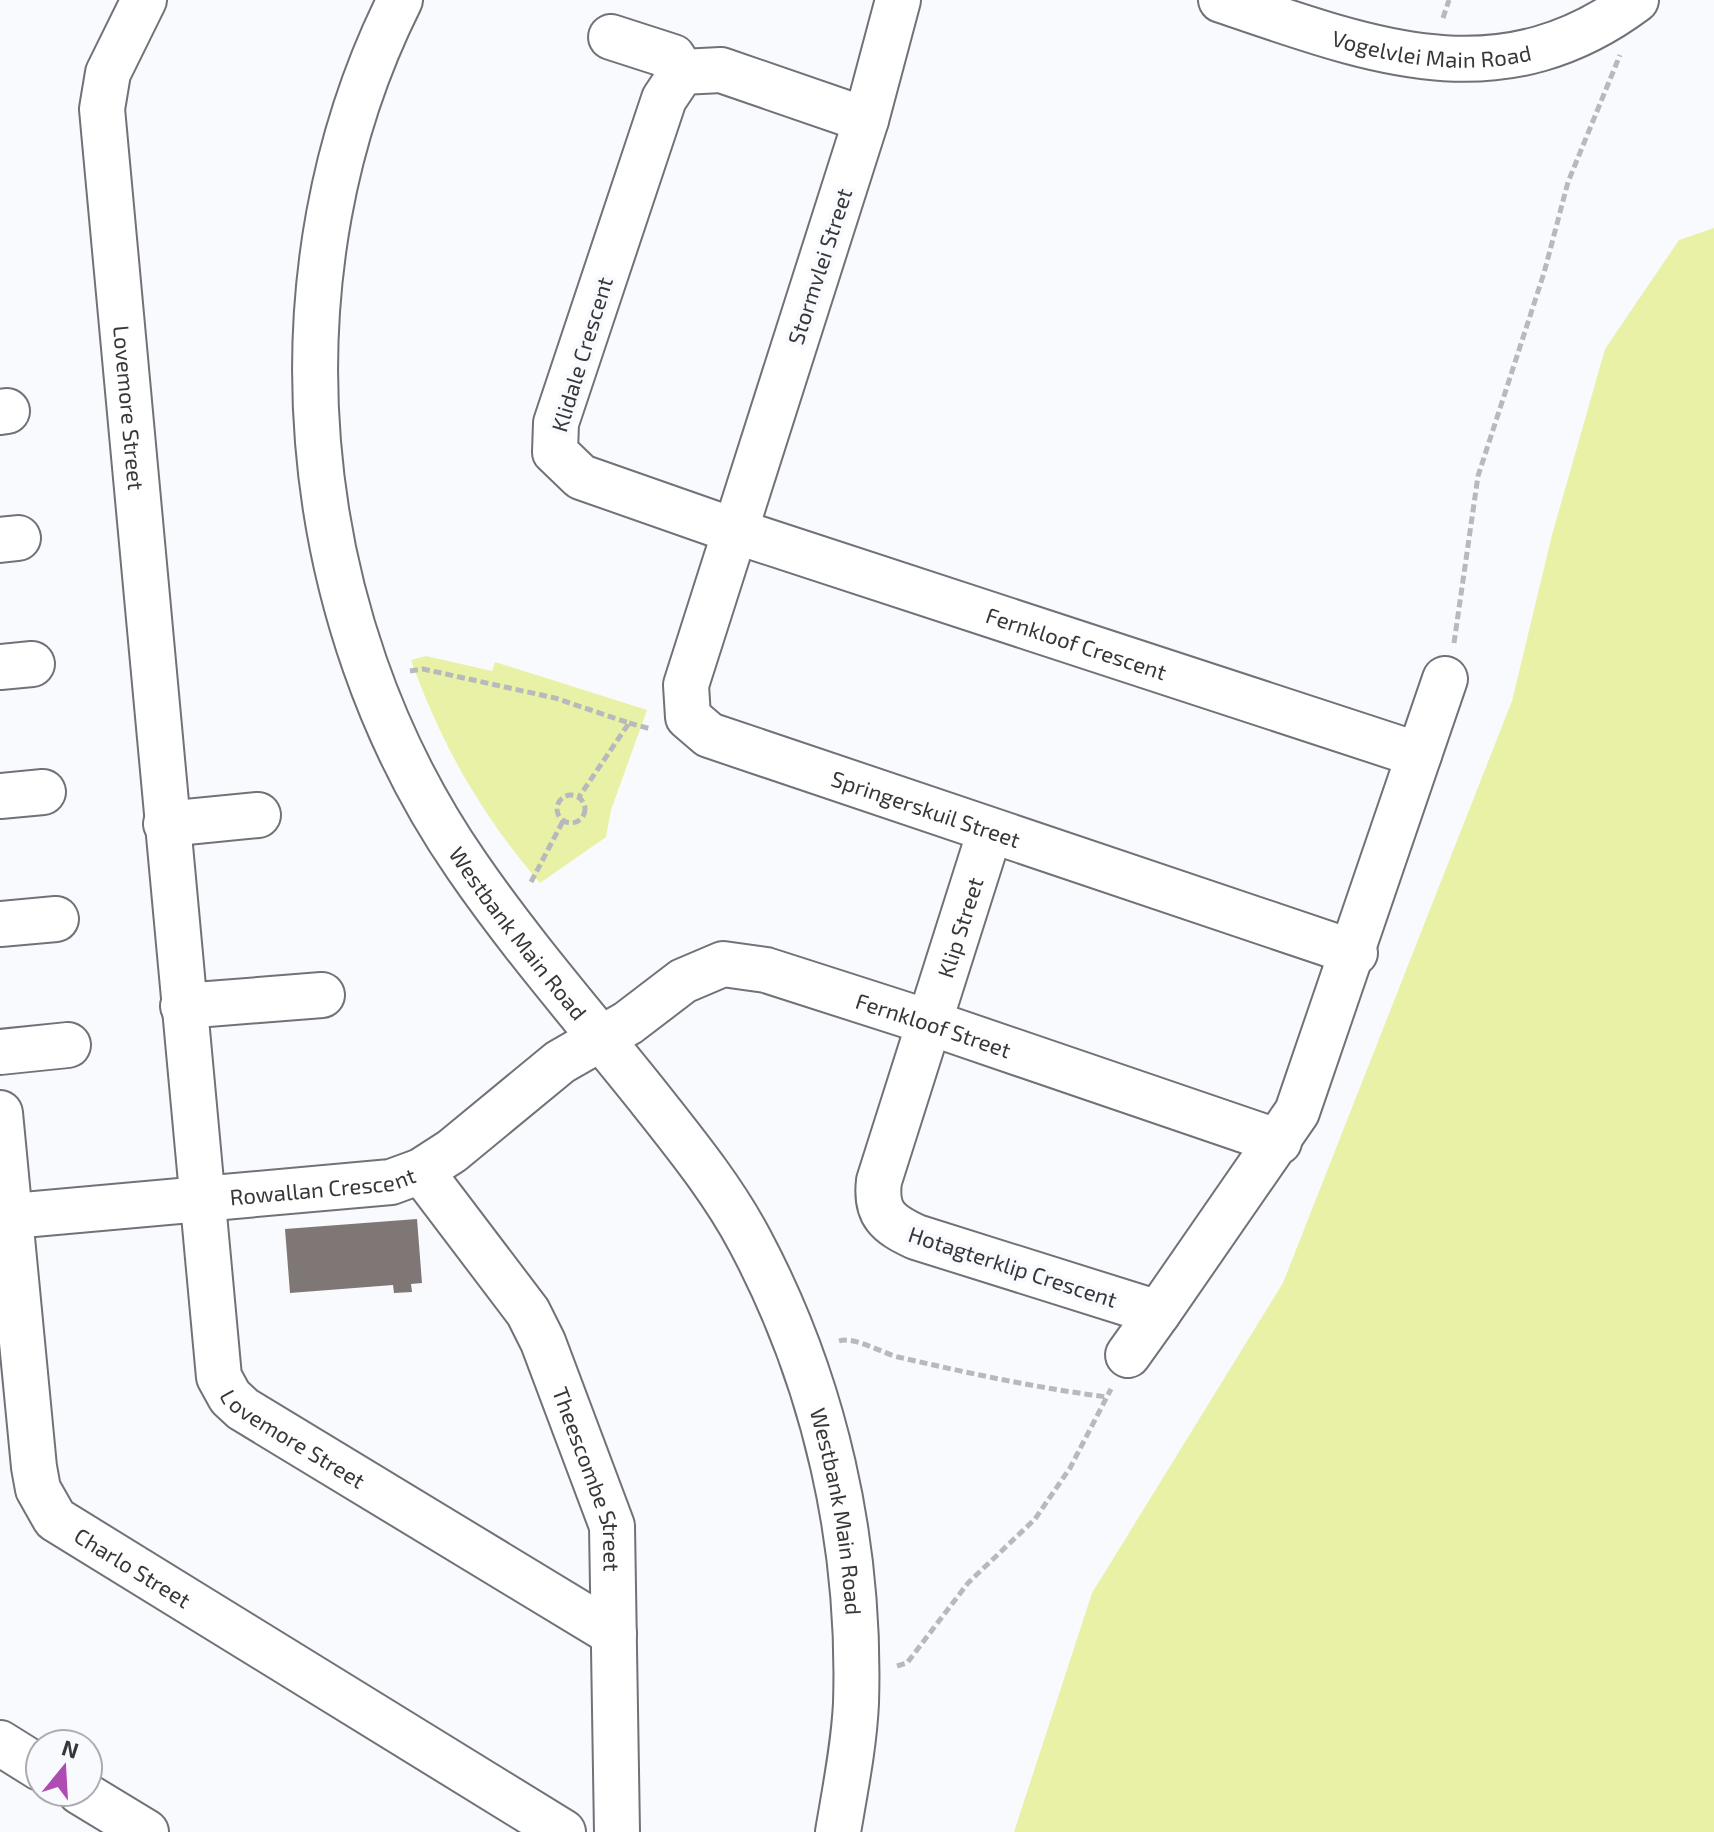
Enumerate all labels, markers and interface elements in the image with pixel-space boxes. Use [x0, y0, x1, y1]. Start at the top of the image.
street label: Vogelvlei Main Road [1329, 24, 1533, 72]
street label: Stormvlei Street [781, 185, 857, 347]
street label: Klidale Crescent [545, 273, 617, 435]
street label: Lovemore Street [109, 324, 150, 491]
street label: Fernkloof Crescent [983, 601, 1170, 684]
street label: Springerskuil Street [828, 764, 1024, 852]
street label: Westbank Main Road [445, 841, 593, 1024]
street label: Klip Street [931, 874, 988, 981]
street label: Fernkloof Street [853, 987, 1014, 1062]
street label: Rowallan Crescent [229, 1161, 419, 1209]
street label: Hotagterklip Crescent [906, 1220, 1120, 1312]
street label: Theescombe Street [548, 1383, 626, 1572]
street label: Lovemore Street [215, 1385, 370, 1493]
street label: Westbank Main Road [806, 1405, 868, 1616]
street label: Charlo Street [70, 1521, 196, 1613]
north arrow [24, 1728, 104, 1808]
text: N [59, 1733, 82, 1763]

